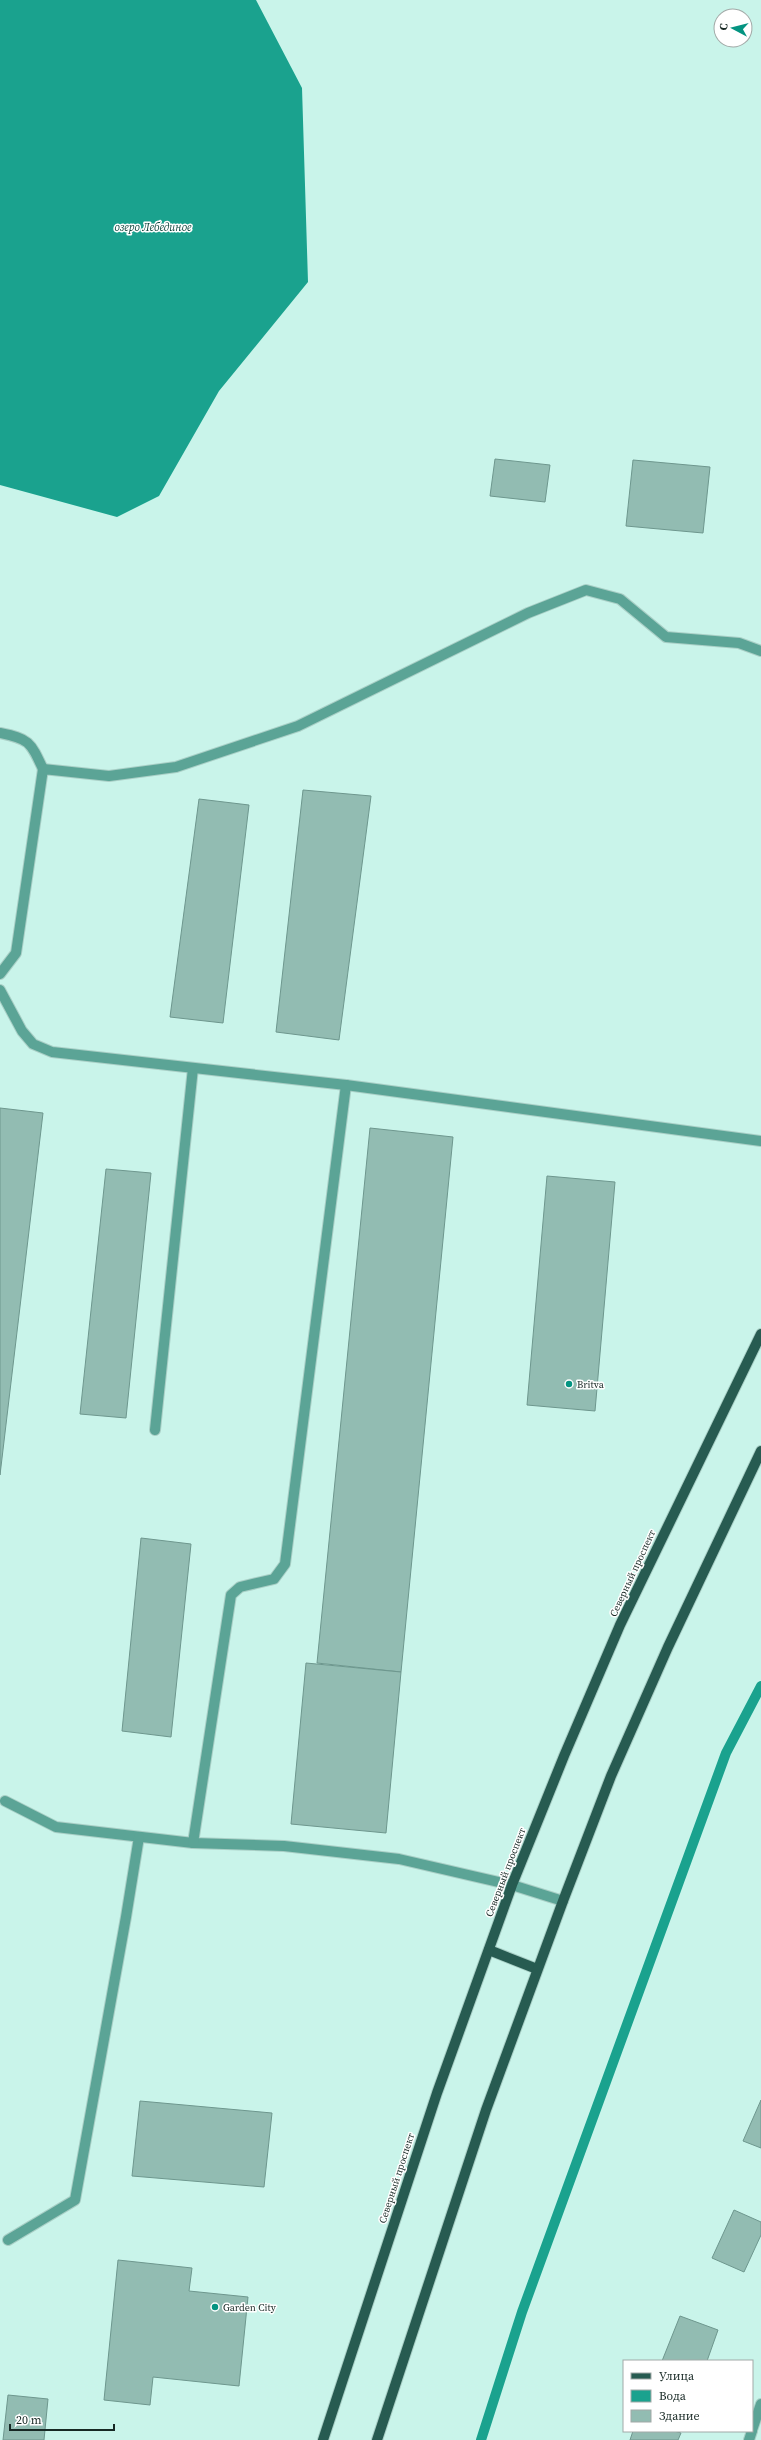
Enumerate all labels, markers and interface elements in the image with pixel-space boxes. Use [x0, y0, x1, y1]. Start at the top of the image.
north arrow [713, 8, 753, 48]
text: С [716, 22, 731, 31]
water label: озеро Лебединое [114, 220, 192, 235]
place label: Britva [577, 1378, 605, 1391]
marker: Britva [564, 1379, 574, 1389]
street label: Северный проспект [607, 1527, 659, 1619]
street label: Северный проспект [482, 1825, 529, 1919]
street label: Северный проспект [376, 2131, 417, 2225]
place label: Garden City [223, 2301, 277, 2314]
marker: Garden City [210, 2302, 220, 2312]
legend [623, 2360, 753, 2432]
text: Улица [659, 2368, 695, 2384]
text: Вода [659, 2388, 687, 2404]
scale bar [10, 2406, 114, 2432]
text: Здание [659, 2408, 700, 2424]
text: 20 m [16, 2412, 42, 2428]

